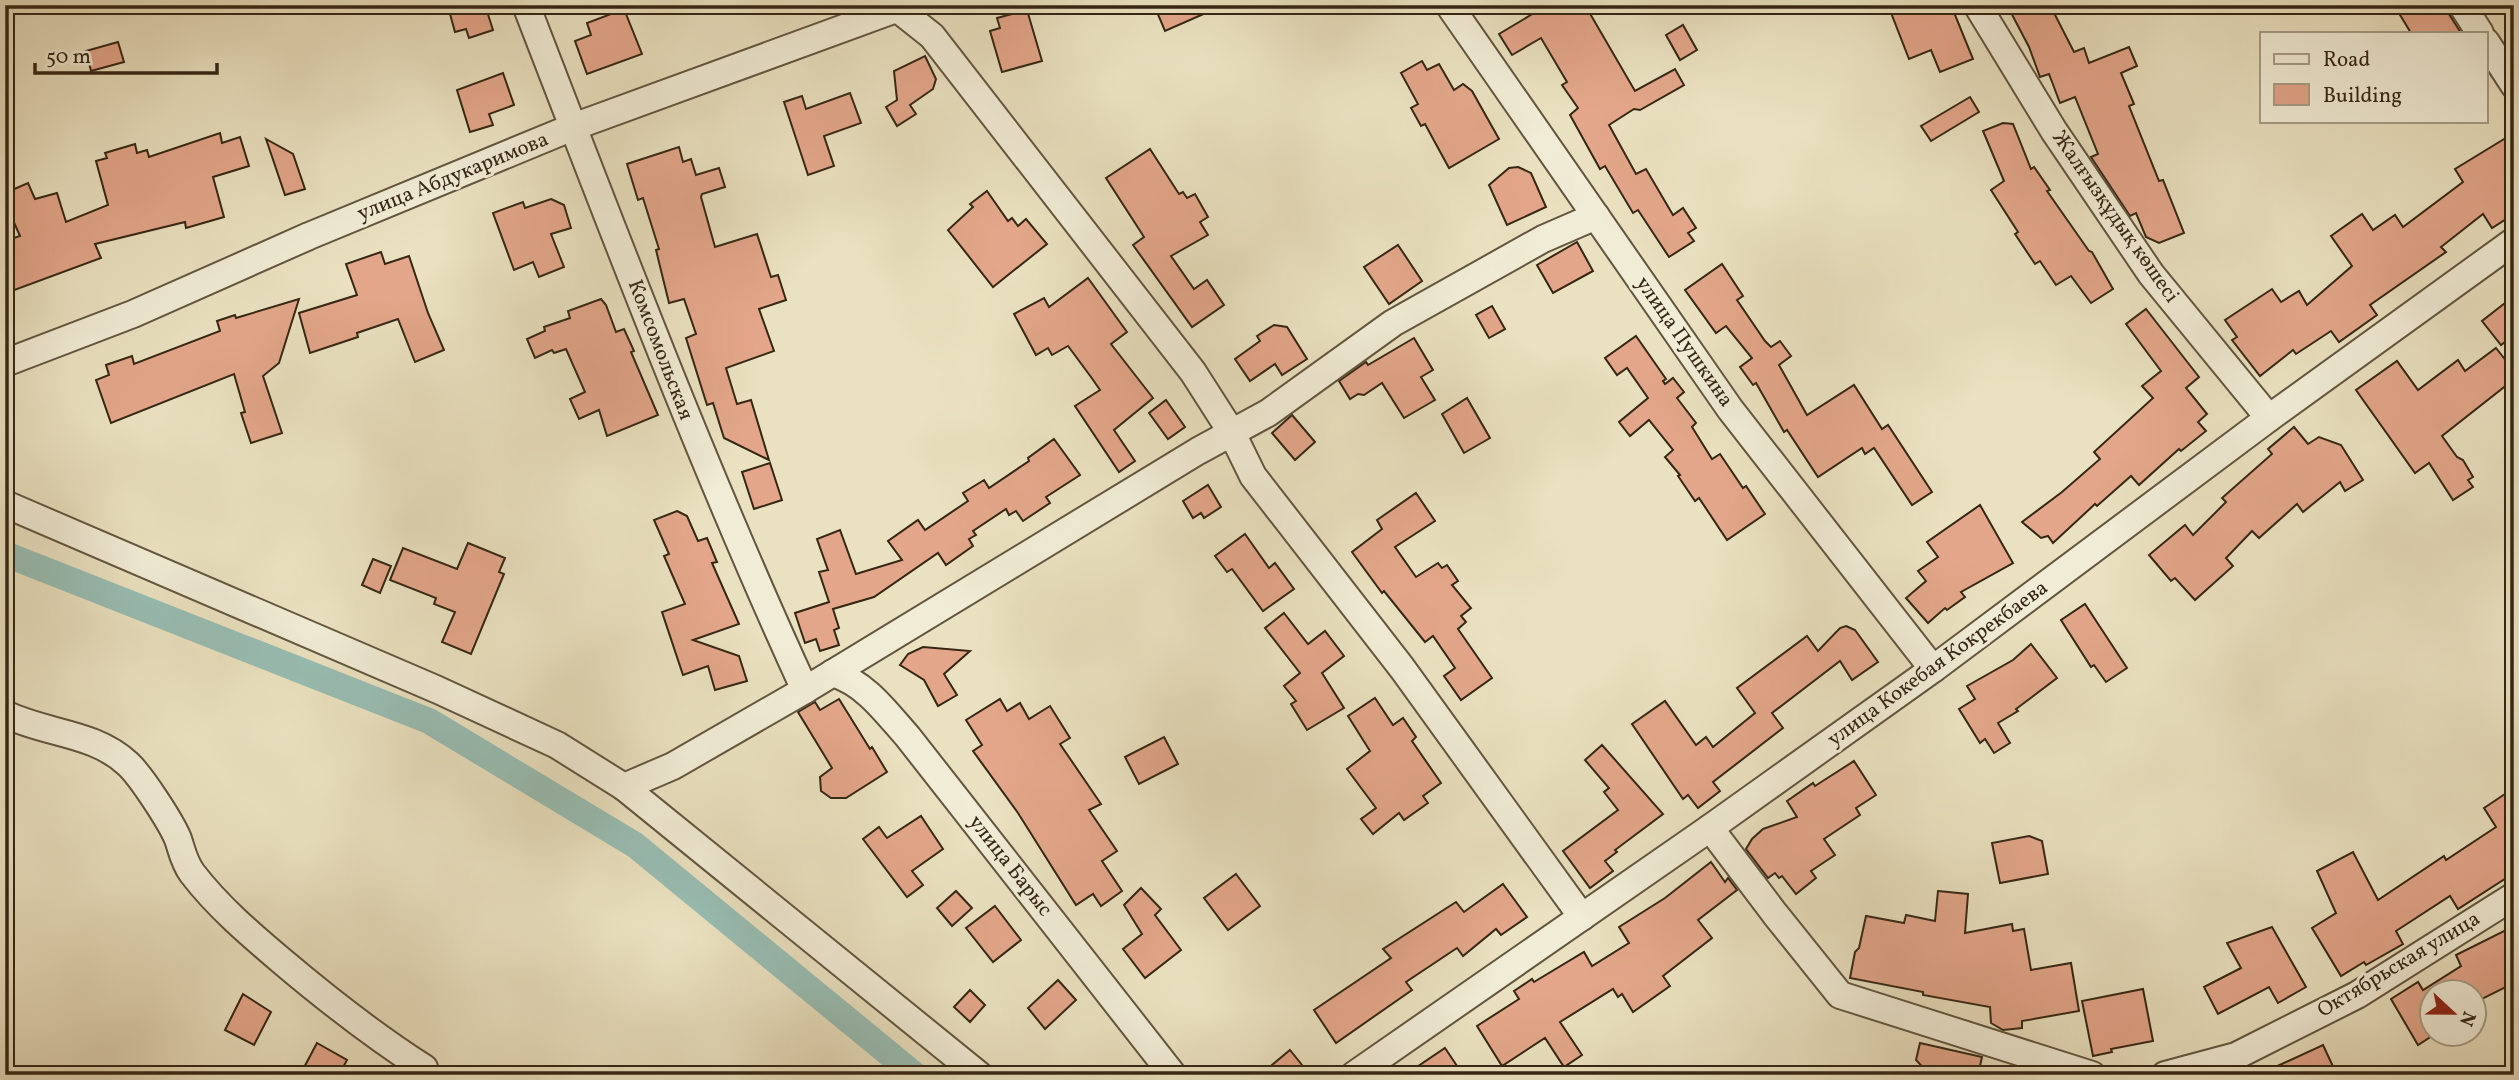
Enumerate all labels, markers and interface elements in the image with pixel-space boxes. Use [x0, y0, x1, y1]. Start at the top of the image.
scale bar [35, 32, 217, 76]
legend [2260, 32, 2488, 122]
text: 50 m [46, 43, 91, 72]
text: Road [2323, 46, 2370, 75]
text: Building [2323, 82, 2402, 111]
street label: улица Абдукаримова [353, 125, 553, 229]
street label: Жалғызқұдық көшесі [2045, 125, 2185, 309]
street label: улица Пушкина [1628, 271, 1740, 413]
street label: Комсомольская [620, 276, 700, 424]
street label: улица Кокебая Кокрекбаева [1822, 574, 2054, 754]
street label: улица Барыс [961, 809, 1059, 923]
street label: Октябрьская улица [2312, 905, 2486, 1025]
north arrow [2418, 978, 2488, 1048]
text: N [2452, 1007, 2482, 1030]

